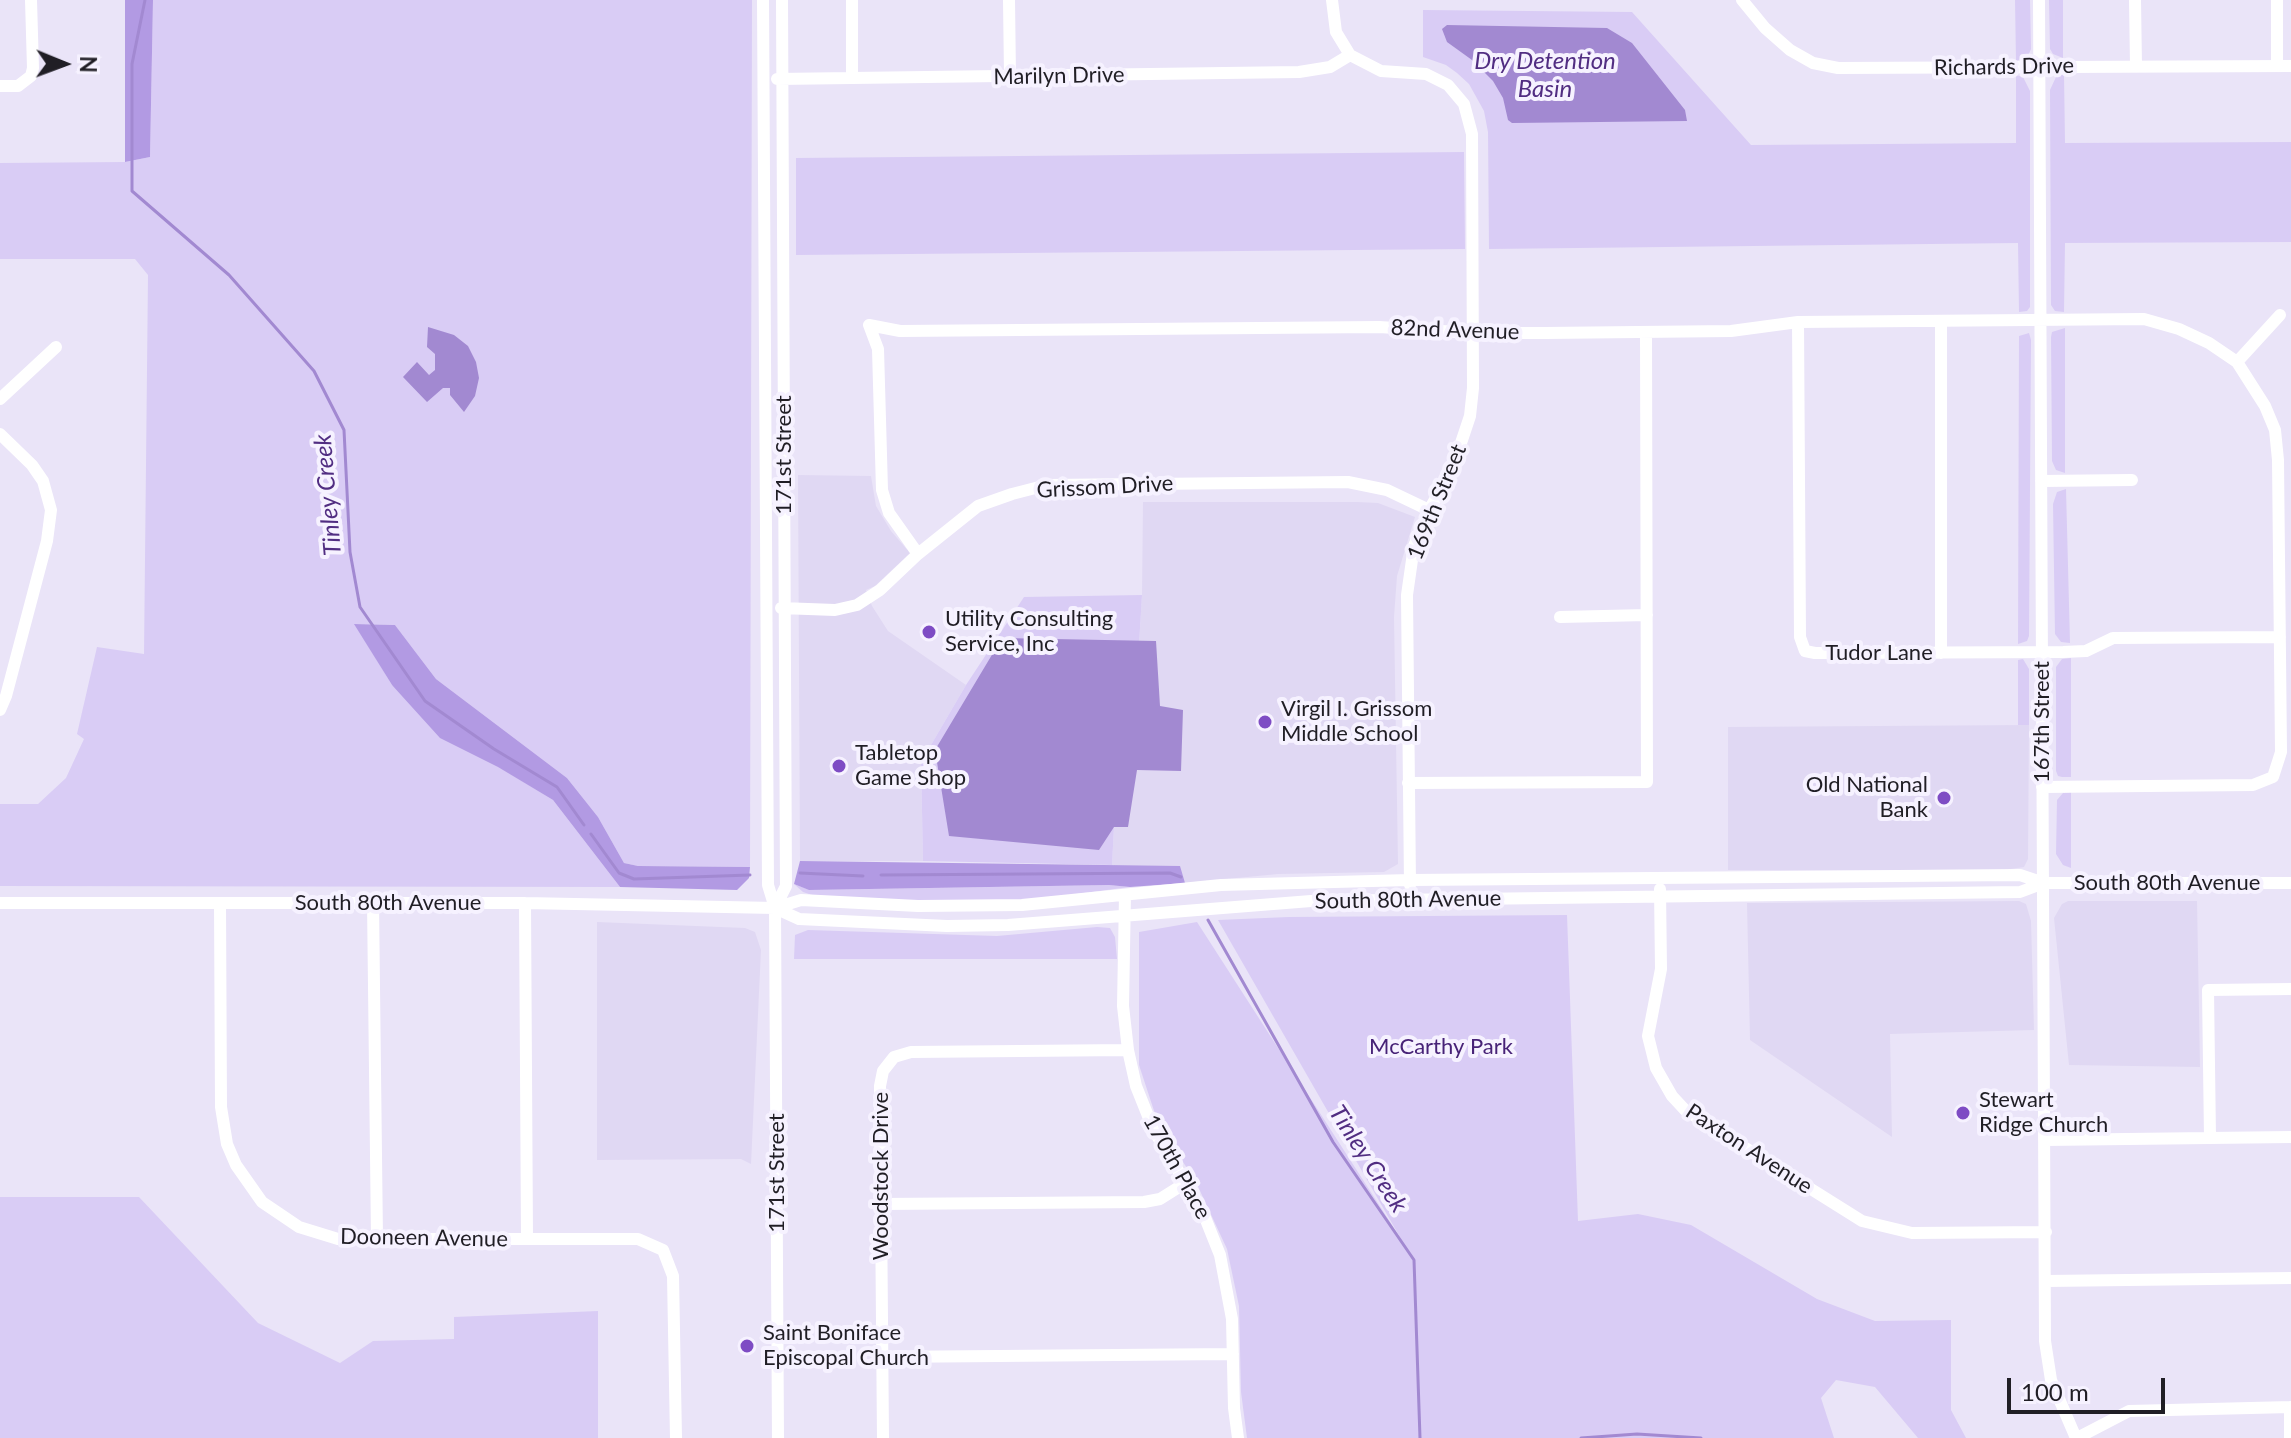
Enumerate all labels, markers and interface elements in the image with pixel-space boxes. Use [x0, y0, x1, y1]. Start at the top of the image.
north arrow [24, 24, 104, 104]
water label: Dry Detention Basin [1474, 47, 1616, 103]
street label: Richards Drive [1934, 53, 2074, 81]
text: N [75, 56, 102, 73]
street label: Marilyn Drive [993, 62, 1125, 90]
street label: 82nd Avenue [1390, 315, 1520, 345]
street label: 171st Street [771, 395, 797, 515]
water label: Tinley Creek [308, 433, 348, 557]
street label: 169th Street [1402, 440, 1472, 564]
street label: Grissom Drive [1036, 470, 1174, 504]
place label: Utility Consulting Service, Inc [945, 606, 1113, 658]
marker: Utility Consulting Service, Inc [920, 623, 938, 641]
street label: Tudor Lane [1825, 640, 1933, 666]
street label: 167th Street [2029, 661, 2055, 783]
place label: Virgil I. Grissom Middle School [1281, 696, 1432, 748]
marker: Virgil I. Grissom Middle School [1256, 713, 1274, 731]
place label: Tabletop Game Shop [855, 740, 966, 792]
marker: Tabletop Game Shop [830, 757, 848, 775]
place label: Old National Bank [1806, 772, 1928, 824]
marker: Old National Bank [1935, 789, 1953, 807]
street label: South 80th Avenue [2074, 870, 2260, 896]
street label: South 80th Avenue [1315, 885, 1501, 915]
street label: South 80th Avenue [295, 890, 481, 916]
park label: McCarthy Park [1369, 1034, 1513, 1060]
place label: Stewart Ridge Church [1979, 1087, 2108, 1138]
street label: Woodstock Drive [868, 1092, 894, 1260]
street label: Paxton Avenue [1681, 1098, 1817, 1200]
water label: Tinley Creek [1323, 1100, 1413, 1218]
marker: Stewart Ridge Church [1954, 1104, 1972, 1122]
street label: 170th Place [1138, 1110, 1216, 1224]
street label: 171st Street [764, 1113, 790, 1233]
street label: Dooneen Avenue [340, 1223, 508, 1253]
place label: Saint Boniface Episcopal Church [763, 1320, 929, 1372]
marker: Saint Boniface Episcopal Church [738, 1337, 756, 1355]
scale bar [2011, 1362, 2169, 1412]
text: 100 m [2021, 1377, 2089, 1406]

